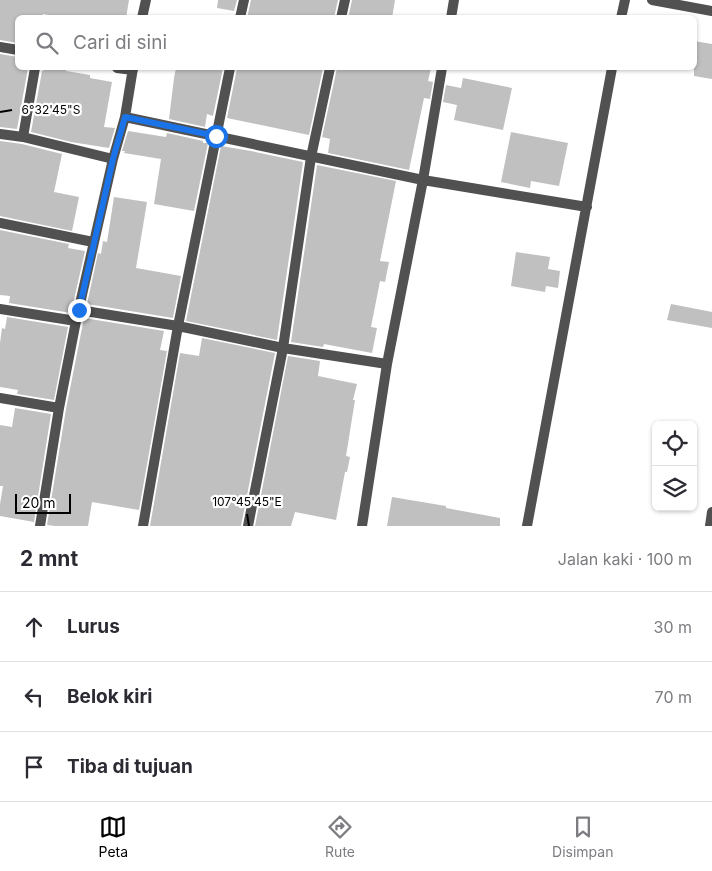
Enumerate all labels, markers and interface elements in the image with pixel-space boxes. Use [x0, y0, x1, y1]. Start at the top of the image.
search box [15, 15, 697, 70]
icon: search [33, 29, 61, 57]
text: Cari di sini [73, 31, 167, 54]
text: 6°32'45"S [22, 102, 81, 117]
route start [205, 125, 228, 148]
route end [68, 299, 91, 322]
map controls [652, 421, 697, 511]
button: locate [652, 421, 697, 466]
button: layers [652, 466, 697, 511]
scale bar [15, 491, 71, 514]
text: 20 m [22, 494, 56, 511]
text: 107°45'45"E [212, 494, 282, 509]
text: 2 mnt [20, 546, 78, 571]
text: Jalan kaki · 100 m [558, 549, 692, 569]
icon: ahead [20, 613, 48, 641]
text: Lurus [67, 615, 120, 638]
text: 30 m [654, 617, 692, 637]
icon: left [20, 683, 48, 711]
text: Belok kiri [67, 685, 152, 708]
text: 70 m [655, 687, 692, 707]
icon: arrive [20, 753, 48, 781]
text: Tiba di tujuan [67, 755, 193, 778]
tab: Peta [99, 813, 128, 860]
tab: Rute [325, 813, 355, 860]
tab: Disimpan [552, 813, 613, 860]

